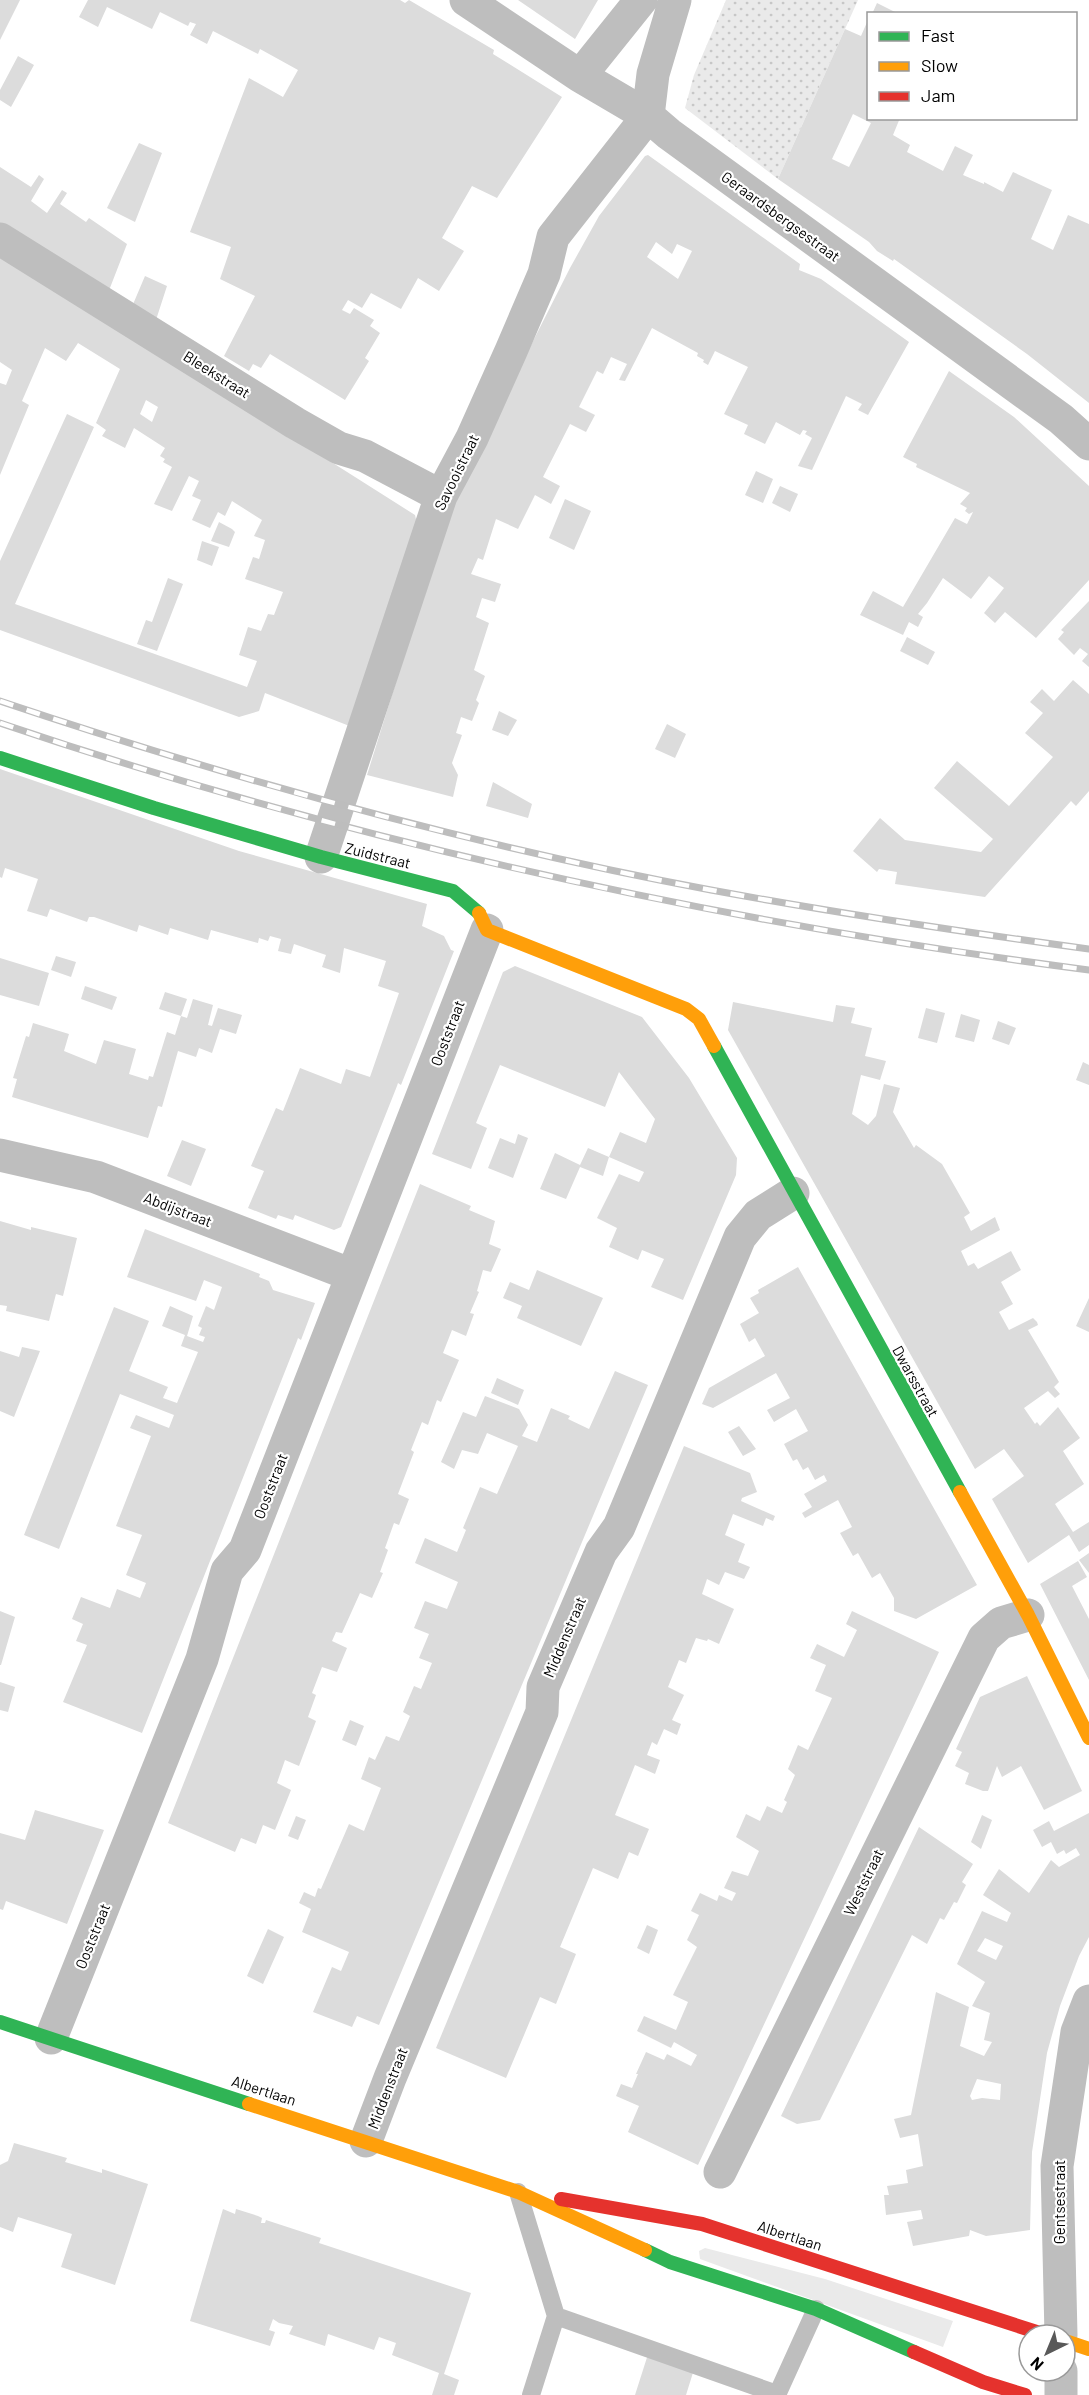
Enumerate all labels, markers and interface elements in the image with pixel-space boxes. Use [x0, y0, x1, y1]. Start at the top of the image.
legend [867, 12, 1077, 120]
text: Fast [921, 24, 955, 46]
text: Slow [921, 54, 958, 76]
text: Jam [921, 84, 955, 106]
street label: Geraardsbergsestraat [718, 167, 844, 265]
street label: Bleekstraat [180, 346, 254, 402]
street label: Savooistraat [430, 431, 482, 513]
street label: Zuidstraat [343, 838, 413, 872]
street label: Ooststraat [426, 998, 468, 1068]
street label: Abdijstraat [141, 1188, 215, 1230]
street label: Dwarsstraat [889, 1342, 943, 1420]
street label: Ooststraat [249, 1451, 291, 1521]
street label: Middenstraat [539, 1594, 589, 1680]
street label: Weststraat [839, 1846, 887, 1918]
street label: Ooststraat [71, 1901, 113, 1971]
street label: Middenstraat [363, 2045, 411, 2131]
street label: Albertlaan [230, 2071, 298, 2109]
street label: Gentsestraat [1050, 2160, 1068, 2244]
street label: Albertlaan [756, 2216, 824, 2254]
north arrow [1017, 2323, 1077, 2383]
text: N [1026, 2354, 1047, 2375]

